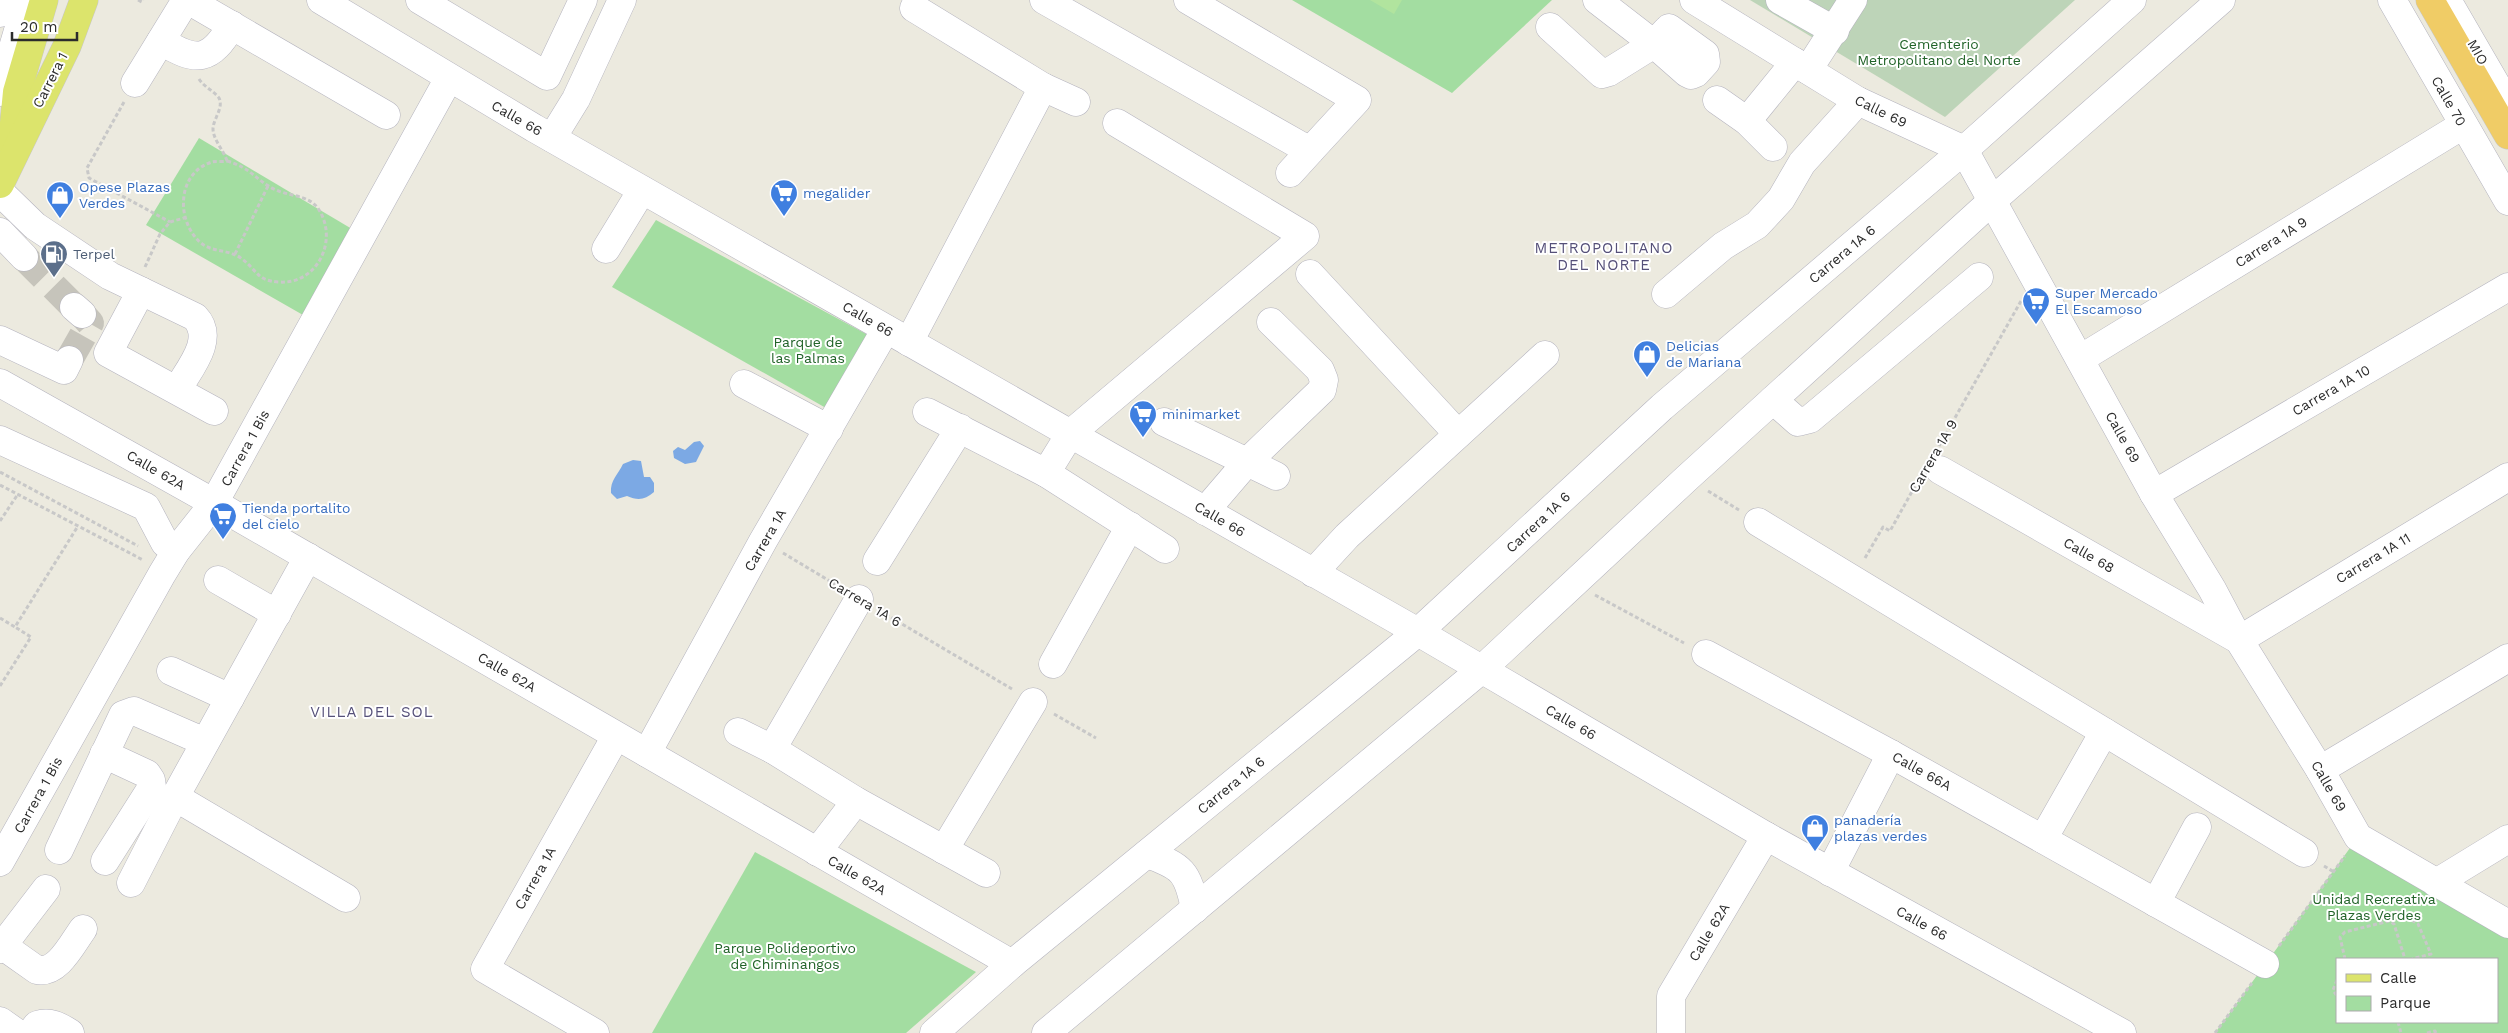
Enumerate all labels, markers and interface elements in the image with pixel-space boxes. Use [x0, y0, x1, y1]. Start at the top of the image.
scale bar [12, 10, 78, 42]
text: 20 m [20, 18, 58, 36]
park label: Cementerio Metropolitano del Norte [1857, 36, 2021, 68]
street label: MIO [2464, 36, 2492, 68]
street label: Carrera 1 [29, 50, 71, 110]
street label: Calle 70 [2428, 73, 2470, 129]
street label: Calle 69 [1852, 92, 1910, 130]
street label: Calle 66 [489, 97, 545, 139]
supermarket icon: megalider [769, 178, 799, 217]
place label: Opese Plazas Verdes [79, 179, 170, 211]
shop icon: Opese Plazas Verdes [45, 180, 75, 219]
place label: megalider [803, 185, 871, 201]
street label: Carrera 1A 9 [2232, 213, 2310, 271]
street label: Carrera 1A 6 [1806, 222, 1878, 286]
fuel station icon: Terpel [39, 239, 69, 278]
district label: METROPOLITANO DEL NORTE [1534, 239, 1674, 274]
place label: Terpel [73, 246, 116, 262]
place label: Super Mercado El Escamoso [2055, 285, 2158, 317]
supermarket icon: Super Mercado El Escamoso [2021, 286, 2051, 325]
street label: Calle 66 [840, 298, 896, 340]
park label: Parque de las Palmas [771, 334, 845, 366]
place label: Delicias de Mariana [1666, 338, 1741, 370]
shop icon: Delicias de Mariana [1632, 339, 1662, 378]
street label: Carrera 1A 10 [2289, 361, 2373, 419]
supermarket icon: minimarket [1128, 399, 1158, 438]
place label: minimarket [1162, 406, 1240, 422]
street label: Carrera 1 Bis [217, 407, 273, 489]
street label: Calle 69 [2102, 409, 2144, 465]
street label: Carrera 1A 9 [1906, 416, 1960, 496]
street label: Calle 62A [124, 447, 188, 493]
street label: Carrera 1A 6 [1503, 488, 1573, 556]
street label: Calle 66 [1192, 498, 1248, 540]
place label: Tienda portalito del cielo [242, 500, 350, 532]
supermarket icon: Tienda portalito del cielo [208, 501, 238, 540]
street label: Carrera 1A [741, 506, 789, 574]
street label: Carrera 1A 11 [2333, 530, 2413, 586]
street label: Calle 68 [2061, 534, 2117, 576]
street label: Carrera 1A 6 [826, 574, 904, 630]
street label: Calle 62A [475, 649, 539, 695]
street label: Calle 66 [1543, 701, 1599, 743]
district label: VILLA DEL SOL [310, 703, 434, 721]
street label: Calle 66A [1890, 748, 1954, 794]
street label: Carrera 1A 6 [1194, 753, 1268, 817]
street label: Carrera 1 Bis [10, 754, 66, 836]
street label: Calle 69 [2308, 758, 2350, 814]
place label: panadería plazas verdes [1834, 812, 1927, 844]
shop icon: panadería plazas verdes [1800, 813, 1830, 852]
street label: Carrera 1A [511, 844, 559, 912]
street label: Calle 62A [825, 852, 889, 898]
park label: Unidad Recreativa Plazas Verdes [2312, 891, 2436, 923]
street label: Calle 62A [1685, 900, 1733, 964]
street label: Calle 66 [1894, 902, 1950, 944]
park label: Parque Polideportivo de Chiminangos [714, 940, 856, 972]
legend [2336, 958, 2498, 1023]
text: Calle [2380, 969, 2417, 987]
text: Parque [2380, 994, 2431, 1012]

